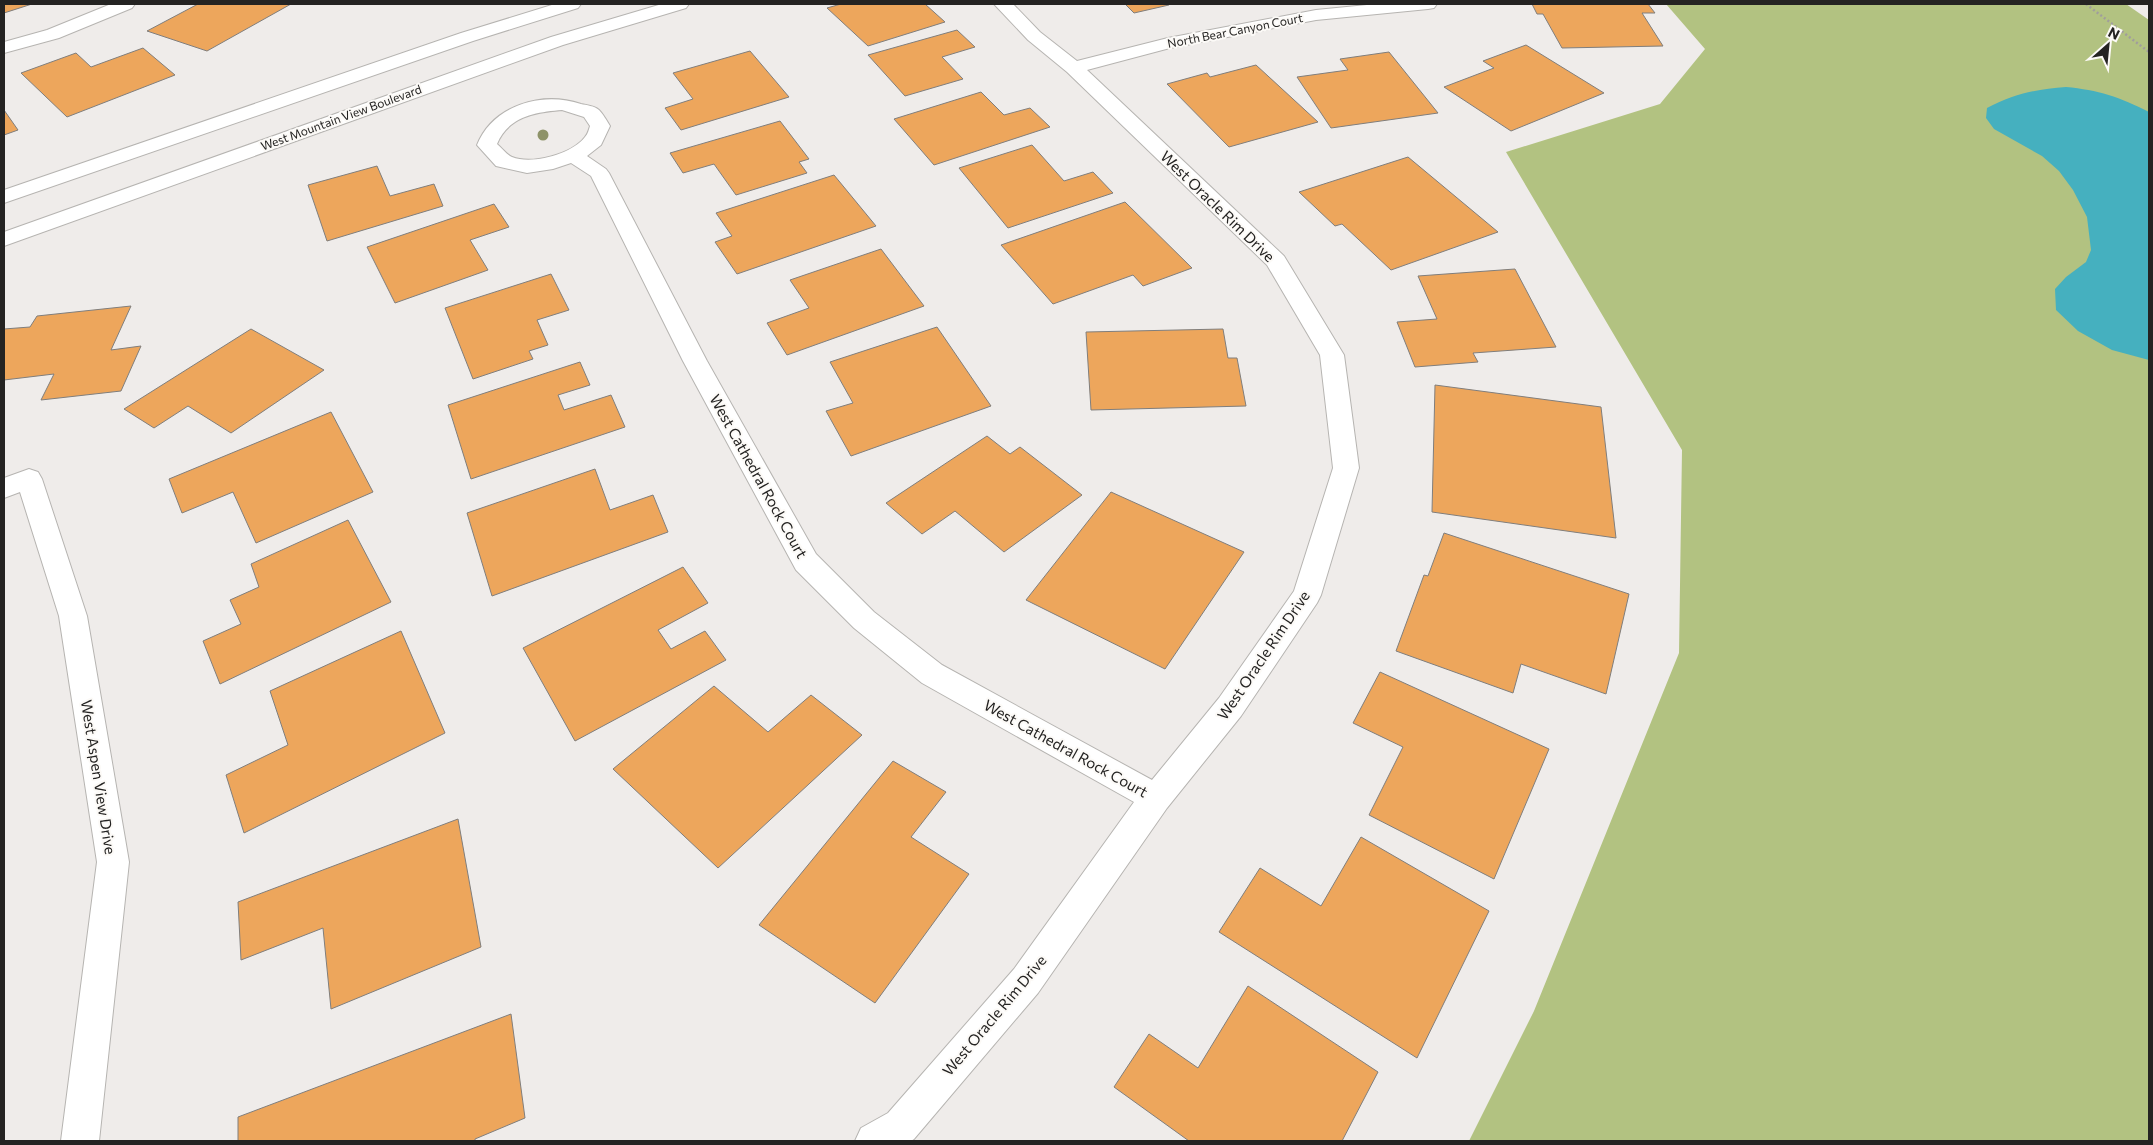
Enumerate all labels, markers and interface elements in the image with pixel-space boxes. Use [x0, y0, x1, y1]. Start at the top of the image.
street label: North Bear Canyon Court [1166, 10, 1304, 50]
north arrow [2083, 20, 2133, 70]
text: N [2106, 23, 2123, 43]
street label: West Mountain View Boulevard [259, 81, 423, 153]
street label: West Oracle Rim Drive [1157, 147, 1279, 265]
street label: West Cathedral Rock Court [706, 391, 812, 561]
street label: West Oracle Rim Drive [1213, 587, 1313, 723]
street label: West Cathedral Rock Court [981, 695, 1151, 801]
street label: West Aspen View Drive [78, 698, 120, 856]
street label: West Oracle Rim Drive [938, 951, 1050, 1079]

